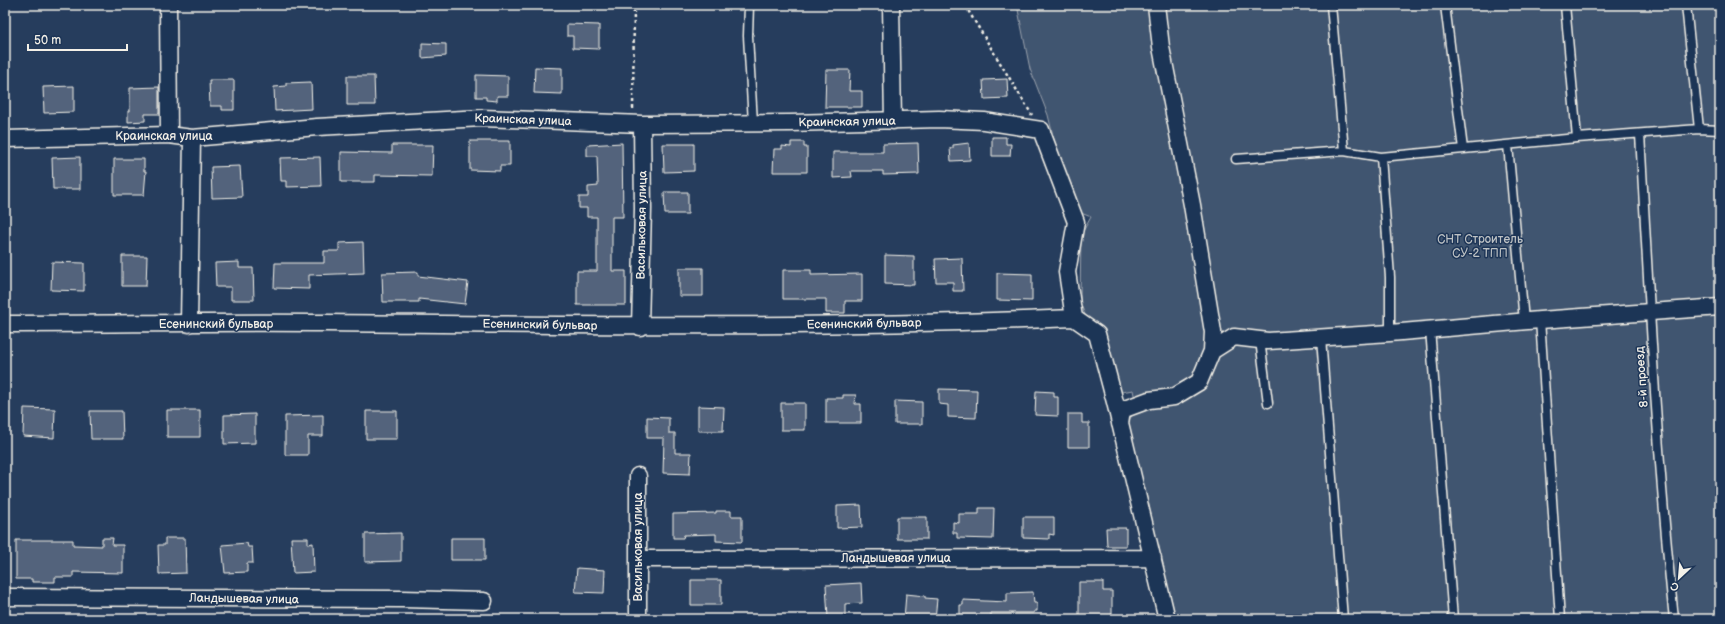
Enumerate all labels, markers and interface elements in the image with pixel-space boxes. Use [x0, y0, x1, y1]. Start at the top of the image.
scale bar [28, 26, 127, 52]
text: 50 m [34, 33, 61, 48]
street label: Краинская улица [474, 111, 572, 129]
street label: Краинская улица [798, 114, 896, 130]
street label: Краинская улица [115, 129, 213, 144]
street label: Васильковая улица [634, 170, 650, 280]
park label: СНТ Строитель СУ-2 ТПП [1437, 232, 1523, 261]
street label: Есенинский бульвар [807, 315, 922, 333]
street label: Есенинский бульвар [483, 316, 598, 334]
street label: Есенинский бульвар [159, 317, 274, 332]
street label: 8-й проезд [1632, 345, 1652, 408]
street label: Васильковая улица [631, 493, 646, 601]
street label: Ландышевая улица [840, 551, 951, 566]
north arrow [1659, 558, 1699, 598]
text: С [1668, 579, 1681, 594]
street label: Ландышевая улица [188, 591, 299, 607]

